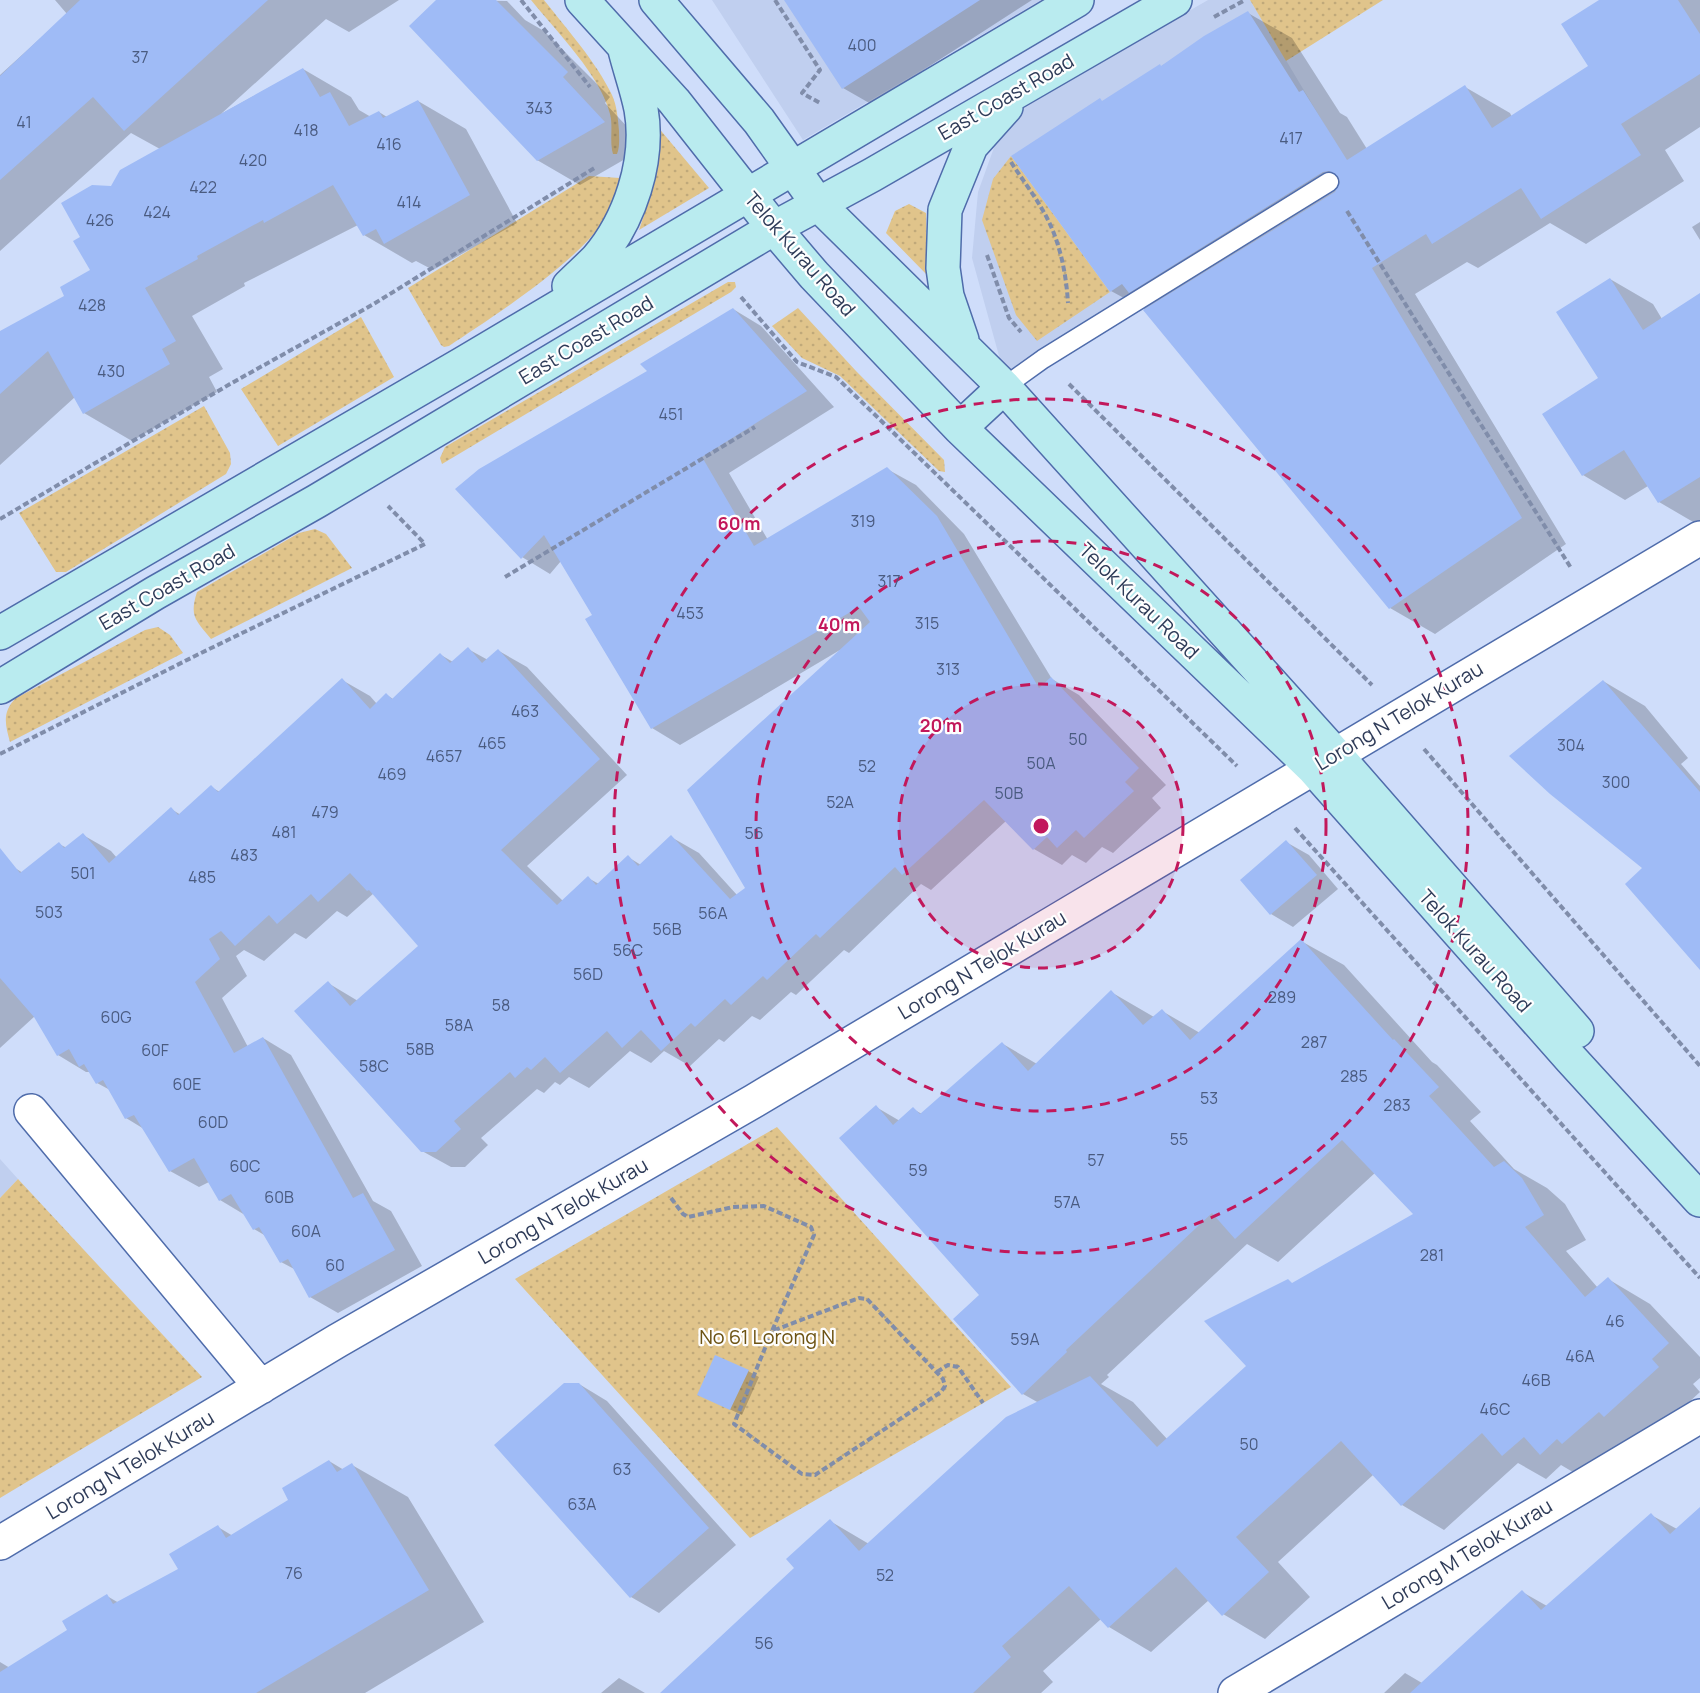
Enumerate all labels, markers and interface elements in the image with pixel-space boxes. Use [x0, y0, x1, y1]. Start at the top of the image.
house number: 400 [848, 34, 876, 56]
house number: 37 [132, 46, 148, 68]
street label: East Coast Road [933, 47, 1078, 146]
house number: 343 [525, 97, 553, 119]
house number: 41 [16, 111, 32, 133]
house number: 418 [294, 119, 318, 141]
house number: 417 [1279, 127, 1303, 149]
house number: 416 [376, 133, 402, 155]
house number: 420 [239, 149, 267, 171]
house number: 422 [189, 176, 217, 198]
street label: Telok Kurau Road [739, 186, 862, 322]
house number: 414 [396, 191, 422, 213]
house number: 424 [143, 201, 171, 223]
house number: 426 [86, 209, 114, 231]
street label: East Coast Road [514, 289, 658, 390]
house number: 428 [78, 294, 106, 316]
house number: 430 [97, 360, 125, 382]
house number: 451 [659, 403, 683, 425]
house number: 319 [850, 510, 876, 532]
text: 60 m [718, 511, 760, 535]
street label: East Coast Road [94, 537, 239, 636]
street label: Telok Kurau Road [1074, 537, 1205, 665]
house number: 317 [877, 570, 901, 592]
house number: 453 [676, 602, 704, 624]
text: 40 m [818, 612, 860, 636]
house number: 315 [915, 612, 939, 634]
street label: Lorong N Telok Kurau [1310, 655, 1488, 776]
house number: 313 [936, 658, 960, 680]
house number: 463 [511, 700, 539, 722]
text: 20 m [920, 713, 962, 737]
house number: 50 [1069, 728, 1088, 750]
house number: 465 [478, 732, 506, 754]
house number: 304 [1557, 734, 1585, 756]
house number: 4657 [426, 745, 462, 767]
house number: 50A [1026, 752, 1056, 774]
house number: 52 [858, 755, 876, 777]
house number: 469 [377, 763, 407, 785]
house number: 300 [1602, 771, 1630, 793]
house number: 50B [995, 782, 1024, 804]
house number: 52A [826, 791, 854, 813]
house number: 479 [311, 801, 339, 823]
centre of rings [1031, 816, 1051, 836]
house number: 481 [272, 821, 296, 843]
house number: 56 [744, 822, 764, 844]
house number: 483 [230, 844, 258, 866]
house number: 501 [70, 862, 96, 884]
house number: 485 [188, 866, 216, 888]
street label: Telok Kurau Road [1413, 883, 1538, 1018]
house number: 503 [35, 901, 63, 923]
house number: 56A [698, 902, 728, 924]
street label: Lorong N Telok Kurau [893, 904, 1071, 1025]
house number: 56B [653, 918, 682, 940]
house number: 56C [613, 939, 643, 961]
house number: 56D [573, 963, 603, 985]
house number: 289 [1268, 986, 1296, 1008]
house number: 58 [492, 994, 510, 1016]
house number: 60G [101, 1006, 131, 1028]
house number: 58A [445, 1014, 473, 1036]
house number: 287 [1301, 1031, 1327, 1053]
house number: 58B [406, 1038, 434, 1060]
house number: 60F [141, 1039, 169, 1061]
house number: 58C [359, 1055, 389, 1077]
house number: 285 [1340, 1065, 1368, 1087]
house number: 60E [173, 1073, 201, 1095]
house number: 53 [1200, 1087, 1218, 1109]
house number: 283 [1383, 1094, 1411, 1116]
house number: 60D [198, 1111, 228, 1133]
house number: 55 [1170, 1128, 1188, 1150]
house number: 57 [1087, 1149, 1105, 1171]
street label: Lorong N Telok Kurau [473, 1151, 652, 1270]
house number: 60C [229, 1155, 261, 1177]
house number: 59 [908, 1159, 928, 1181]
house number: 60B [264, 1186, 294, 1208]
house number: 57A [1054, 1191, 1080, 1213]
house number: 60A [291, 1220, 321, 1242]
house number: 281 [1420, 1244, 1444, 1266]
house number: 60 [325, 1254, 345, 1276]
house number: 46 [1605, 1310, 1625, 1332]
park label: No 61 Lorong N [699, 1323, 835, 1350]
house number: 59A [1010, 1328, 1040, 1350]
house number: 46A [1565, 1345, 1595, 1367]
house number: 46B [1521, 1369, 1551, 1391]
house number: 46C [1480, 1398, 1510, 1420]
street label: Lorong N Telok Kurau [41, 1404, 219, 1525]
house number: 50 [1240, 1433, 1259, 1455]
house number: 63 [613, 1458, 631, 1480]
street label: Lorong M Telok Kurau [1376, 1492, 1557, 1615]
house number: 63A [568, 1493, 596, 1515]
house number: 76 [285, 1562, 303, 1584]
house number: 52 [876, 1564, 894, 1586]
house number: 56 [754, 1632, 774, 1654]

